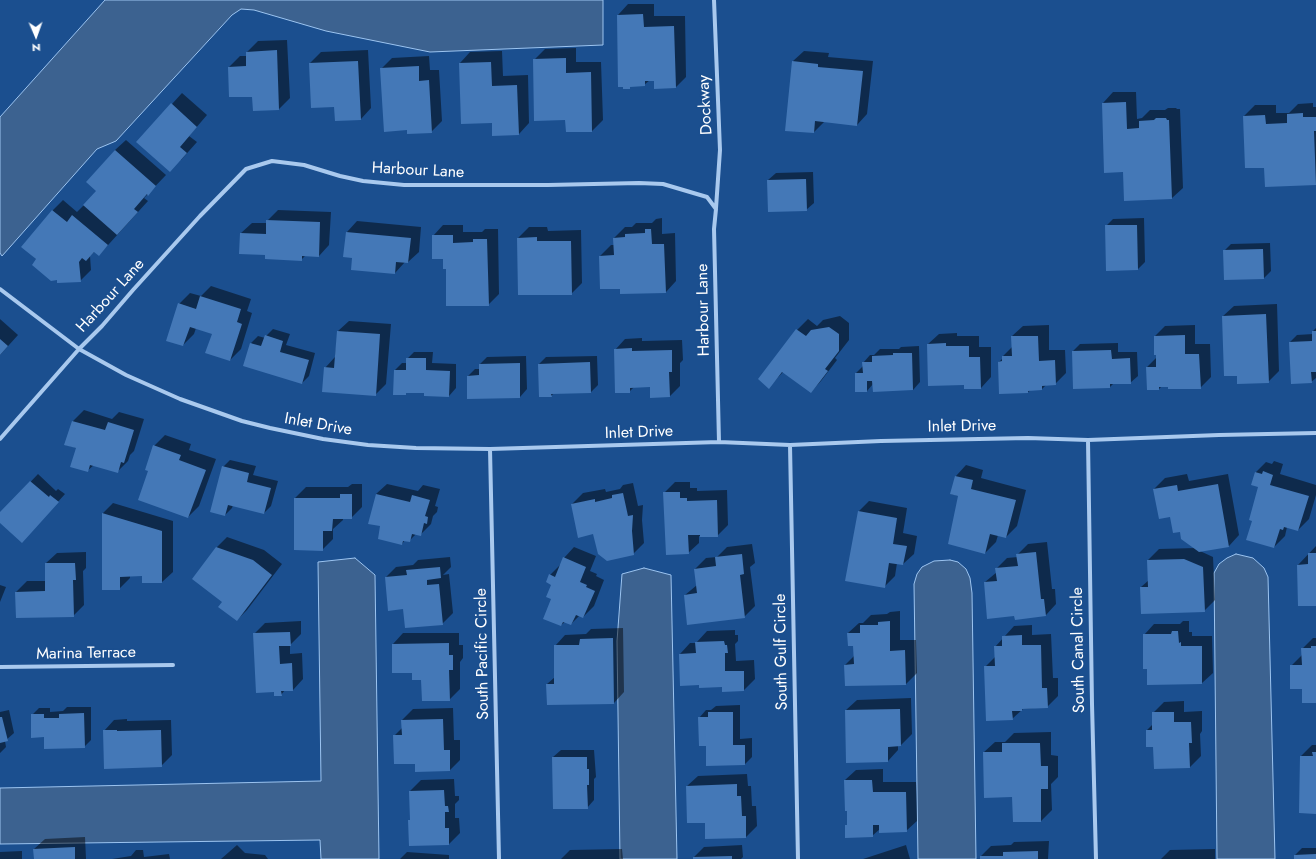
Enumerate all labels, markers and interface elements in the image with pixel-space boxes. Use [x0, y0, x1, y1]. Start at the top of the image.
north arrow [16, 16, 56, 56]
text: N [32, 40, 41, 56]
street label: Dockway [695, 74, 717, 136]
street label: Harbour Lane [371, 159, 465, 183]
street label: Harbour Lane [73, 255, 149, 337]
street label: Harbour Lane [694, 263, 714, 357]
street label: Inlet Drive [283, 410, 353, 440]
street label: Inlet Drive [928, 417, 996, 437]
street label: Inlet Drive [604, 422, 674, 444]
street label: South Canal Circle [1068, 587, 1090, 713]
street label: South Pacific Circle [472, 588, 494, 720]
street label: South Gulf Circle [771, 593, 793, 711]
street label: Marina Terrace [36, 644, 136, 664]

